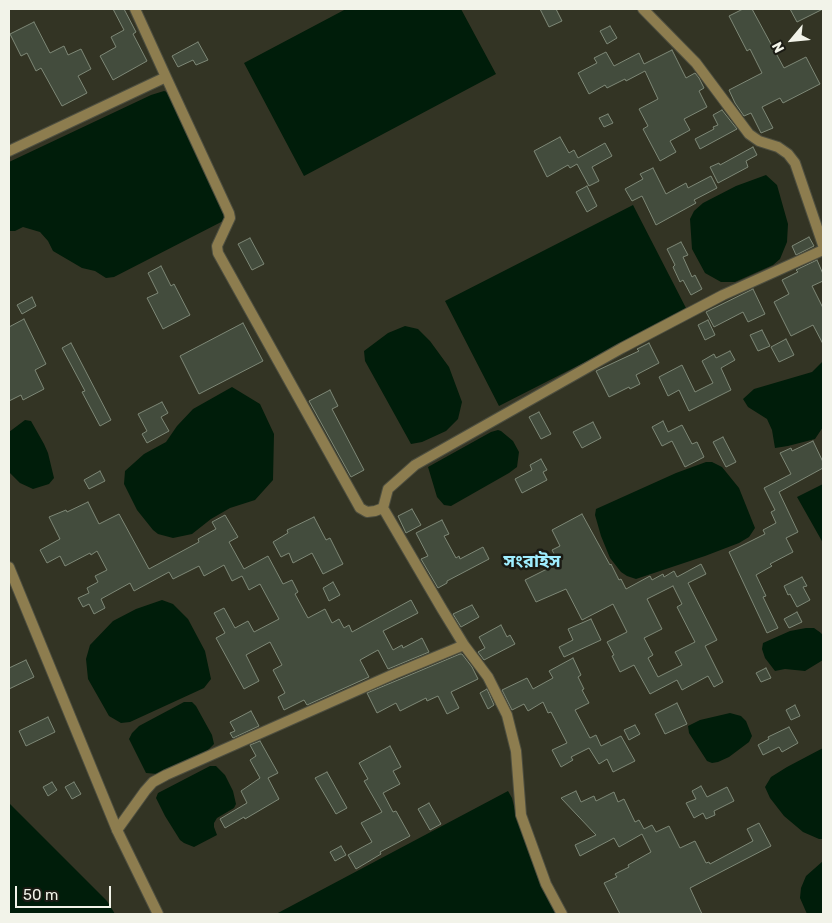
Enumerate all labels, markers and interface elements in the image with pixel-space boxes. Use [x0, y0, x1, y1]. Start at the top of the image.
north arrow [767, 15, 817, 65]
text: N [768, 39, 788, 56]
district label: সংরাইস [503, 551, 561, 573]
scale bar [18, 876, 114, 908]
text: 50 m [23, 886, 58, 904]

